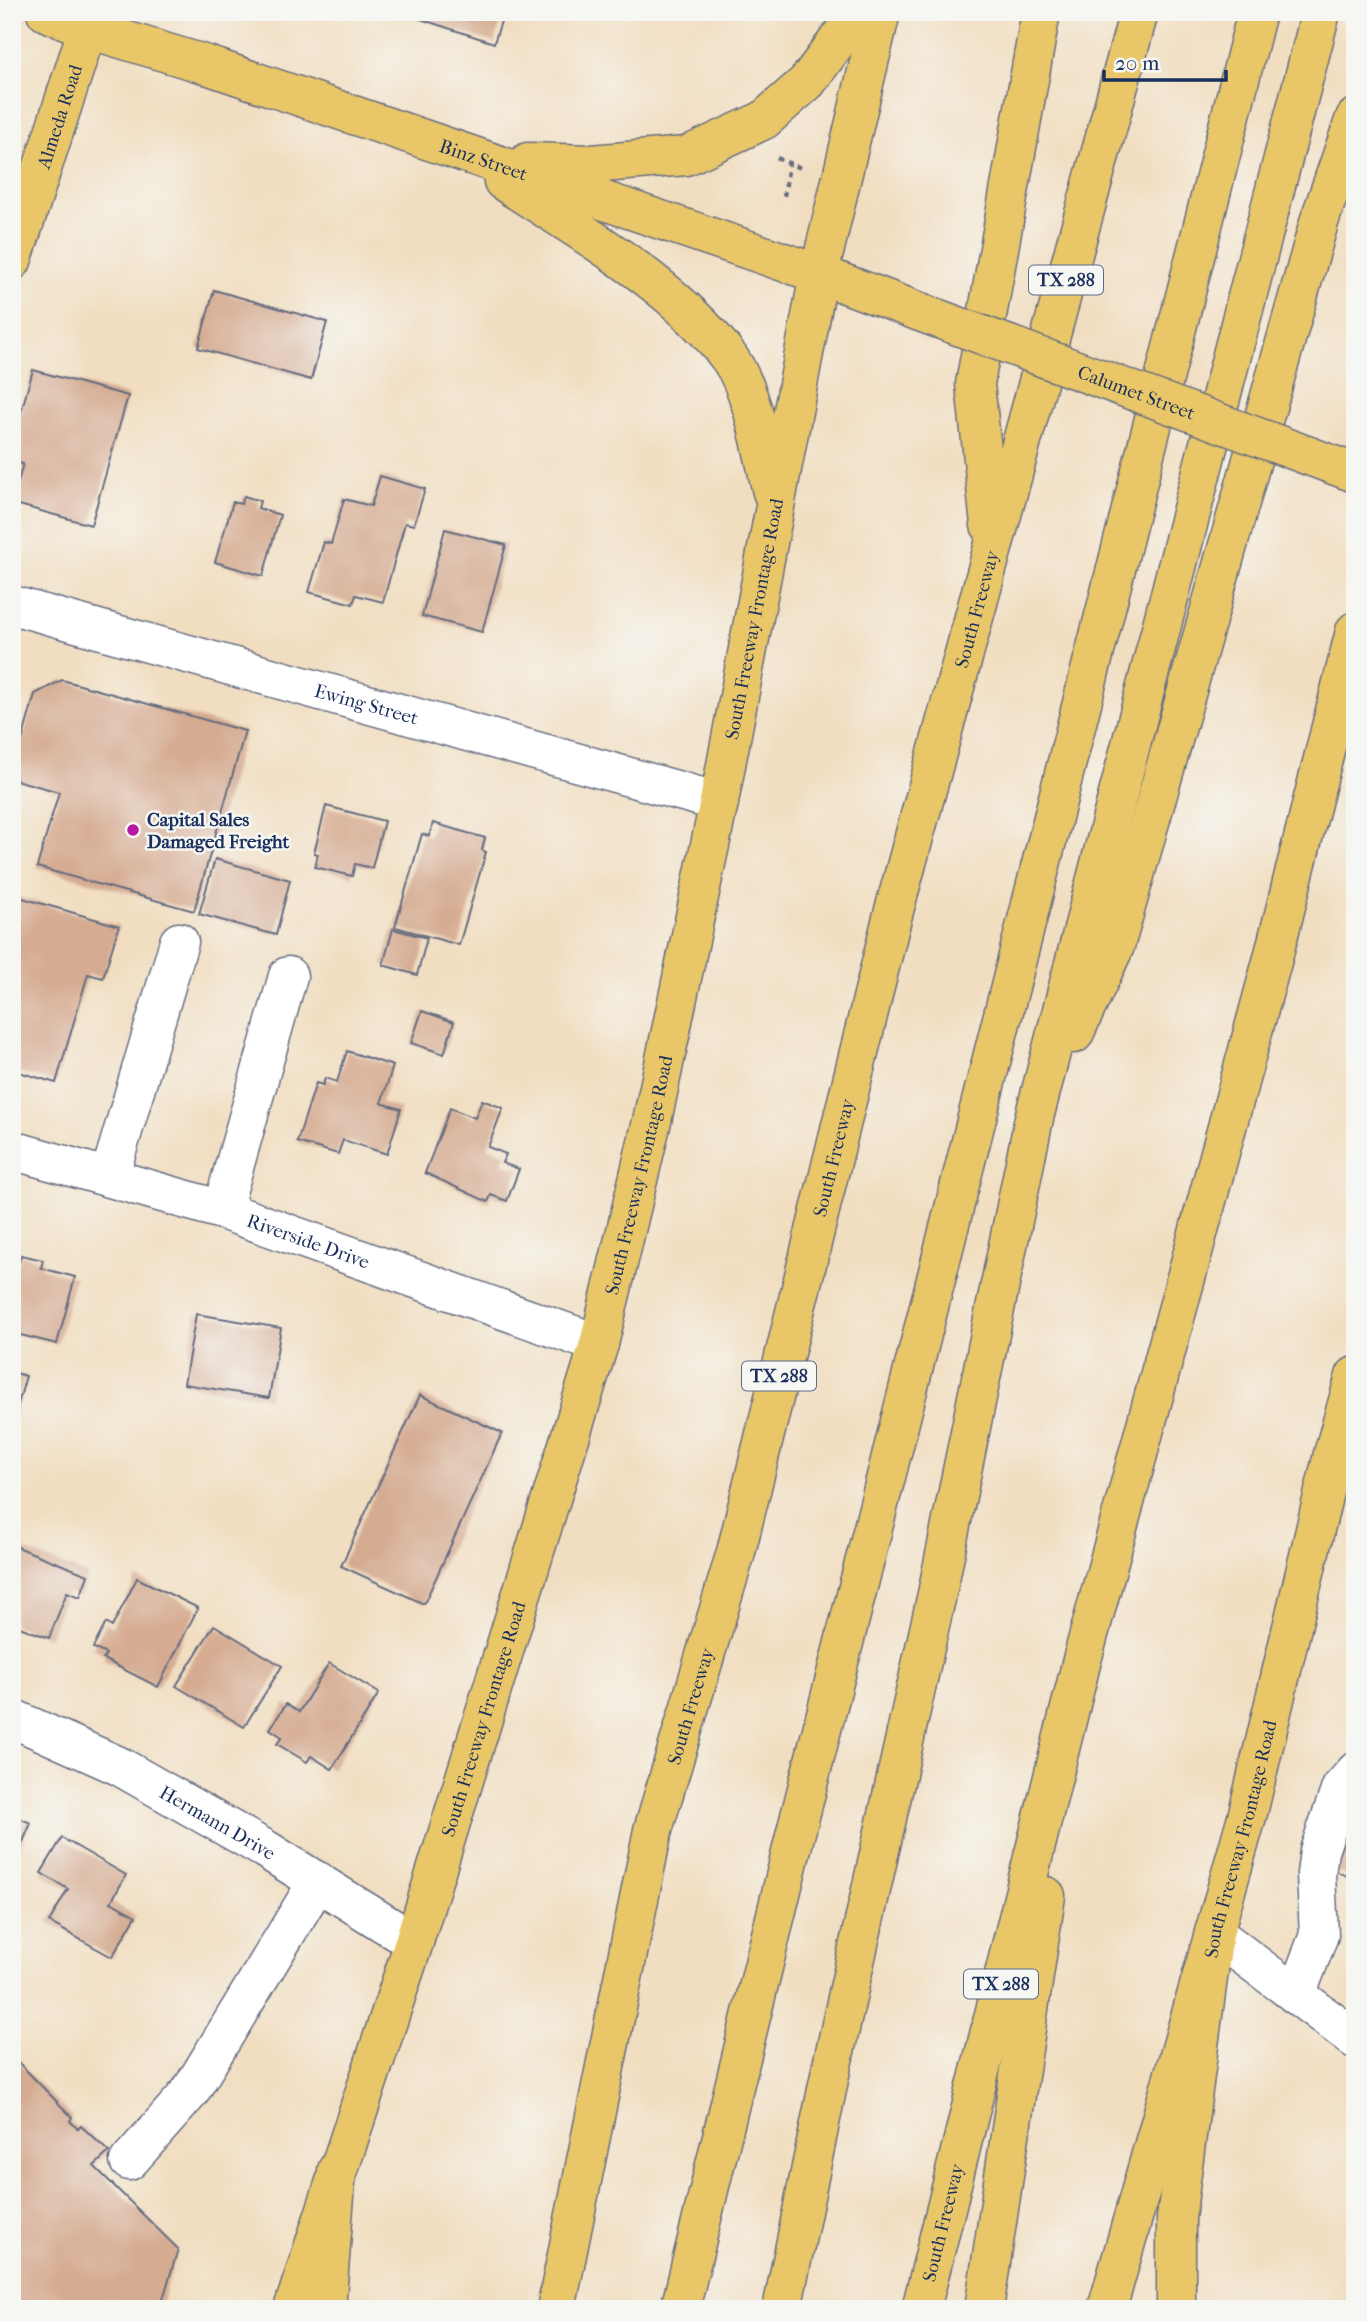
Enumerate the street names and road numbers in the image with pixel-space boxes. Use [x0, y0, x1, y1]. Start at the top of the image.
street label: Almeda Road [32, 61, 87, 173]
street label: Binz Street [436, 135, 530, 186]
road number: TX 288 [1029, 266, 1103, 294]
street label: Calumet Street [1074, 361, 1198, 425]
street label: South Freeway Frontage Road [721, 496, 788, 741]
street label: South Freeway [951, 547, 1004, 671]
street label: Ewing Street [312, 680, 421, 730]
street label: South Freeway Frontage Road [601, 1053, 678, 1297]
street label: South Freeway [809, 1096, 859, 1219]
street label: Riverside Drive [244, 1210, 372, 1274]
road number: TX 288 [742, 1362, 816, 1391]
street label: South Freeway Frontage Road [437, 1598, 531, 1839]
street label: South Freeway [663, 1645, 719, 1767]
street label: South Freeway Frontage Road [1201, 1717, 1282, 1959]
street label: Hermann Drive [156, 1782, 279, 1865]
road number: TX 288 [964, 1970, 1038, 1998]
street label: South Freeway [918, 2161, 969, 2284]

